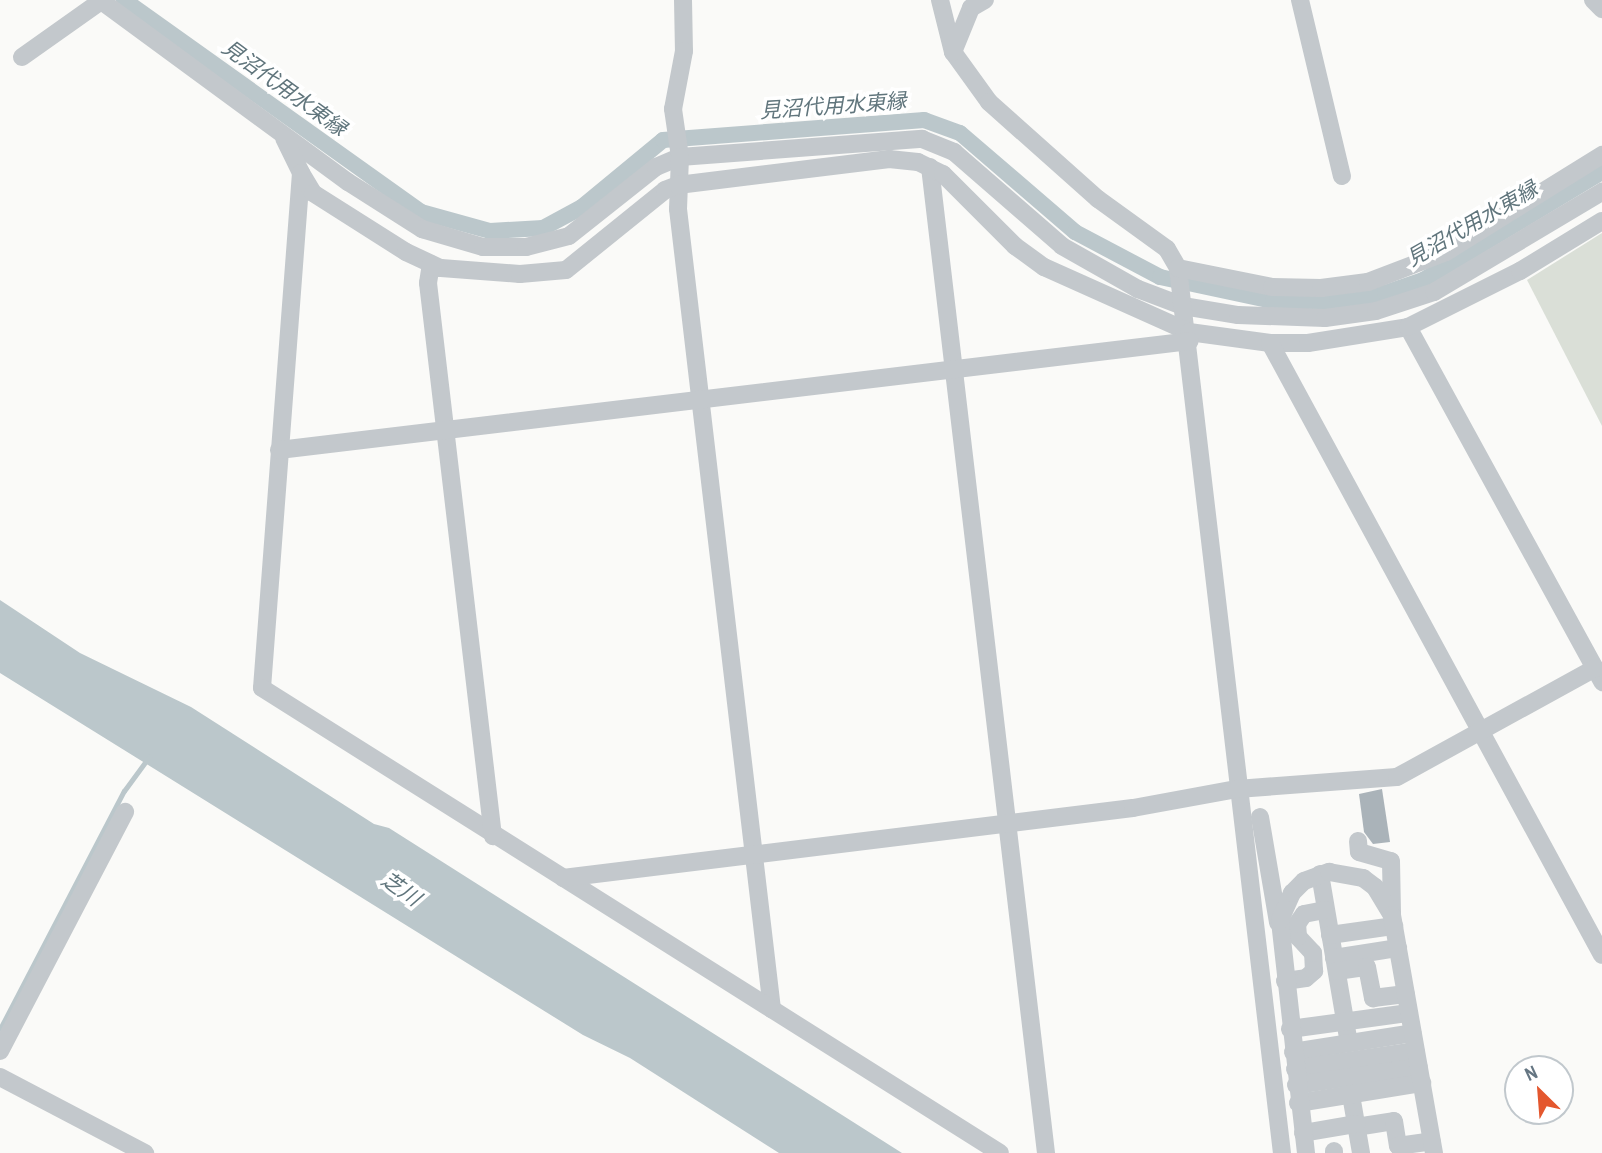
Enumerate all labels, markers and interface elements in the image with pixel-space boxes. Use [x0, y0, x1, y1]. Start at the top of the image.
water label: 見沼代用水東縁 [217, 35, 351, 141]
water label: 見沼代用水東縁 [759, 88, 907, 124]
water label: 見沼代用水東縁 [1402, 176, 1542, 272]
water label: 芝川 [377, 867, 425, 911]
north arrow [1504, 1055, 1574, 1125]
text: N [1520, 1059, 1542, 1087]

